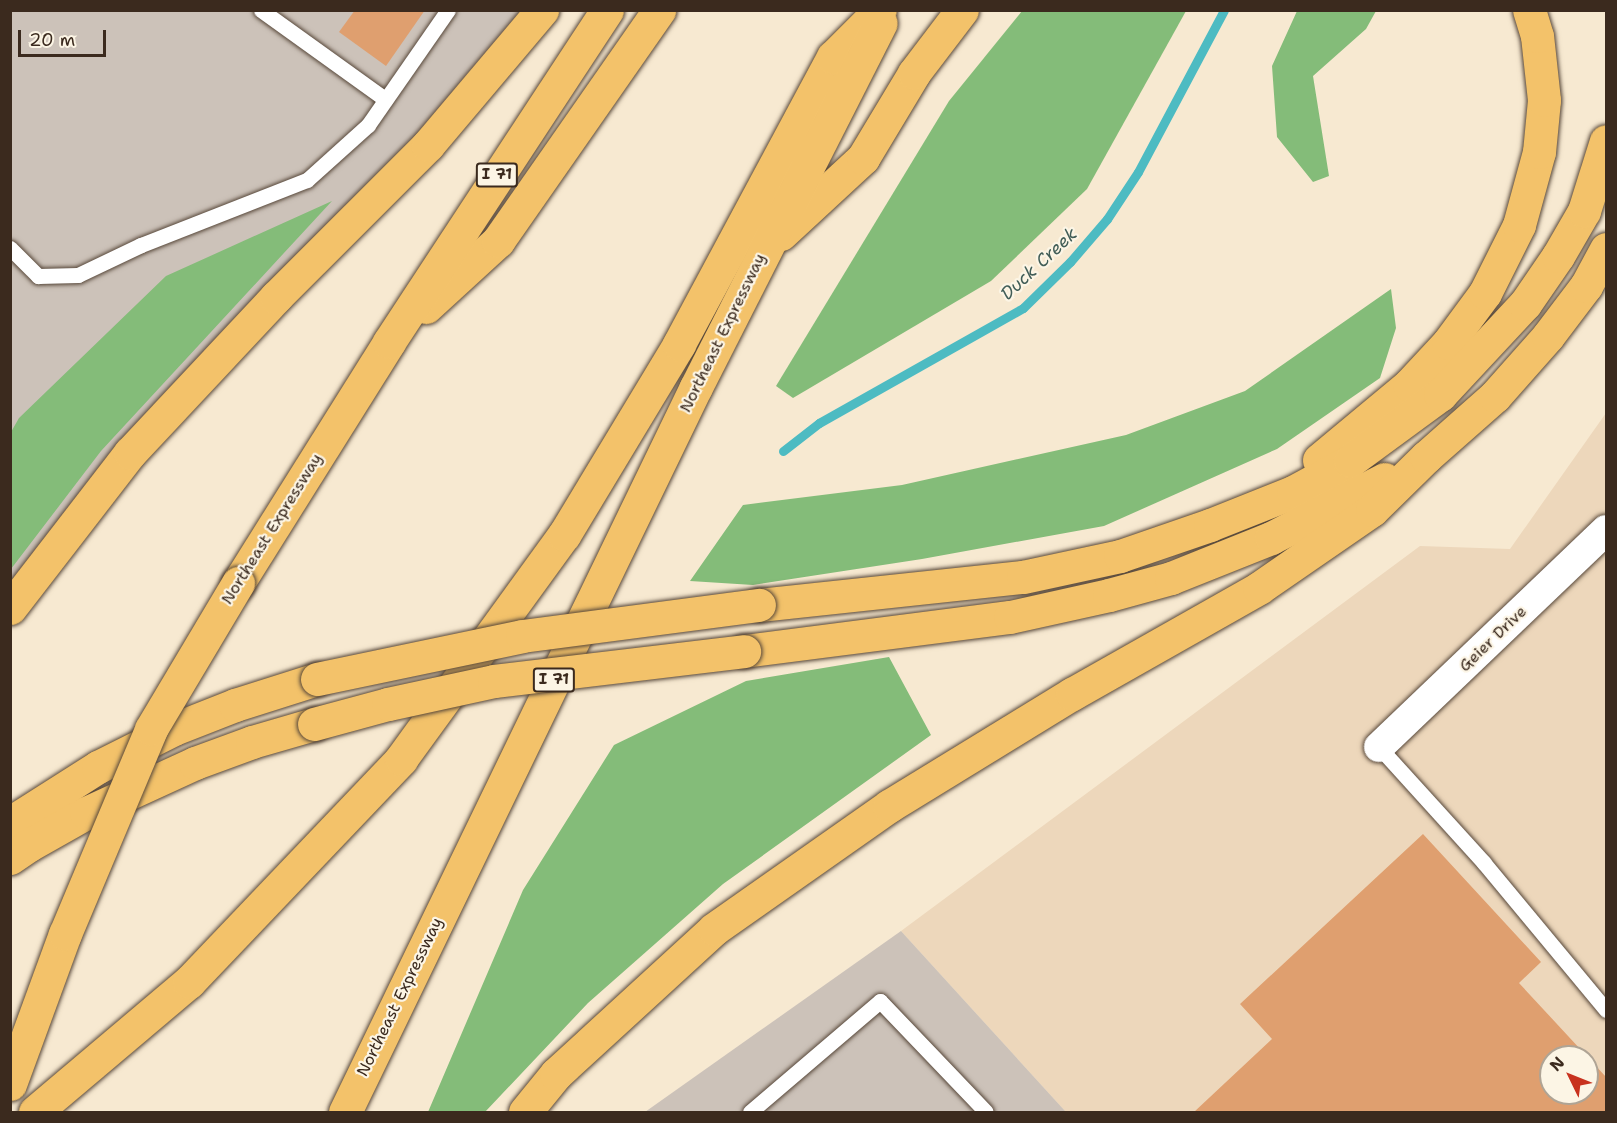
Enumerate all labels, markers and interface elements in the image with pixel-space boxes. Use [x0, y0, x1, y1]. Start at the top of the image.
scale bar [21, 18, 110, 56]
text: 20 m [29, 28, 75, 52]
road number: I 71 [474, 163, 520, 187]
water label: Duck Creek [996, 223, 1082, 305]
street label: Northeast Expressway [676, 250, 770, 416]
street label: Northeast Expressway [218, 450, 326, 608]
street label: Geier Drive [1455, 602, 1531, 676]
road number: I 71 [532, 668, 576, 692]
street label: Northeast Expressway [353, 914, 447, 1080]
north arrow [1539, 1045, 1599, 1105]
text: N [1545, 1052, 1569, 1076]

